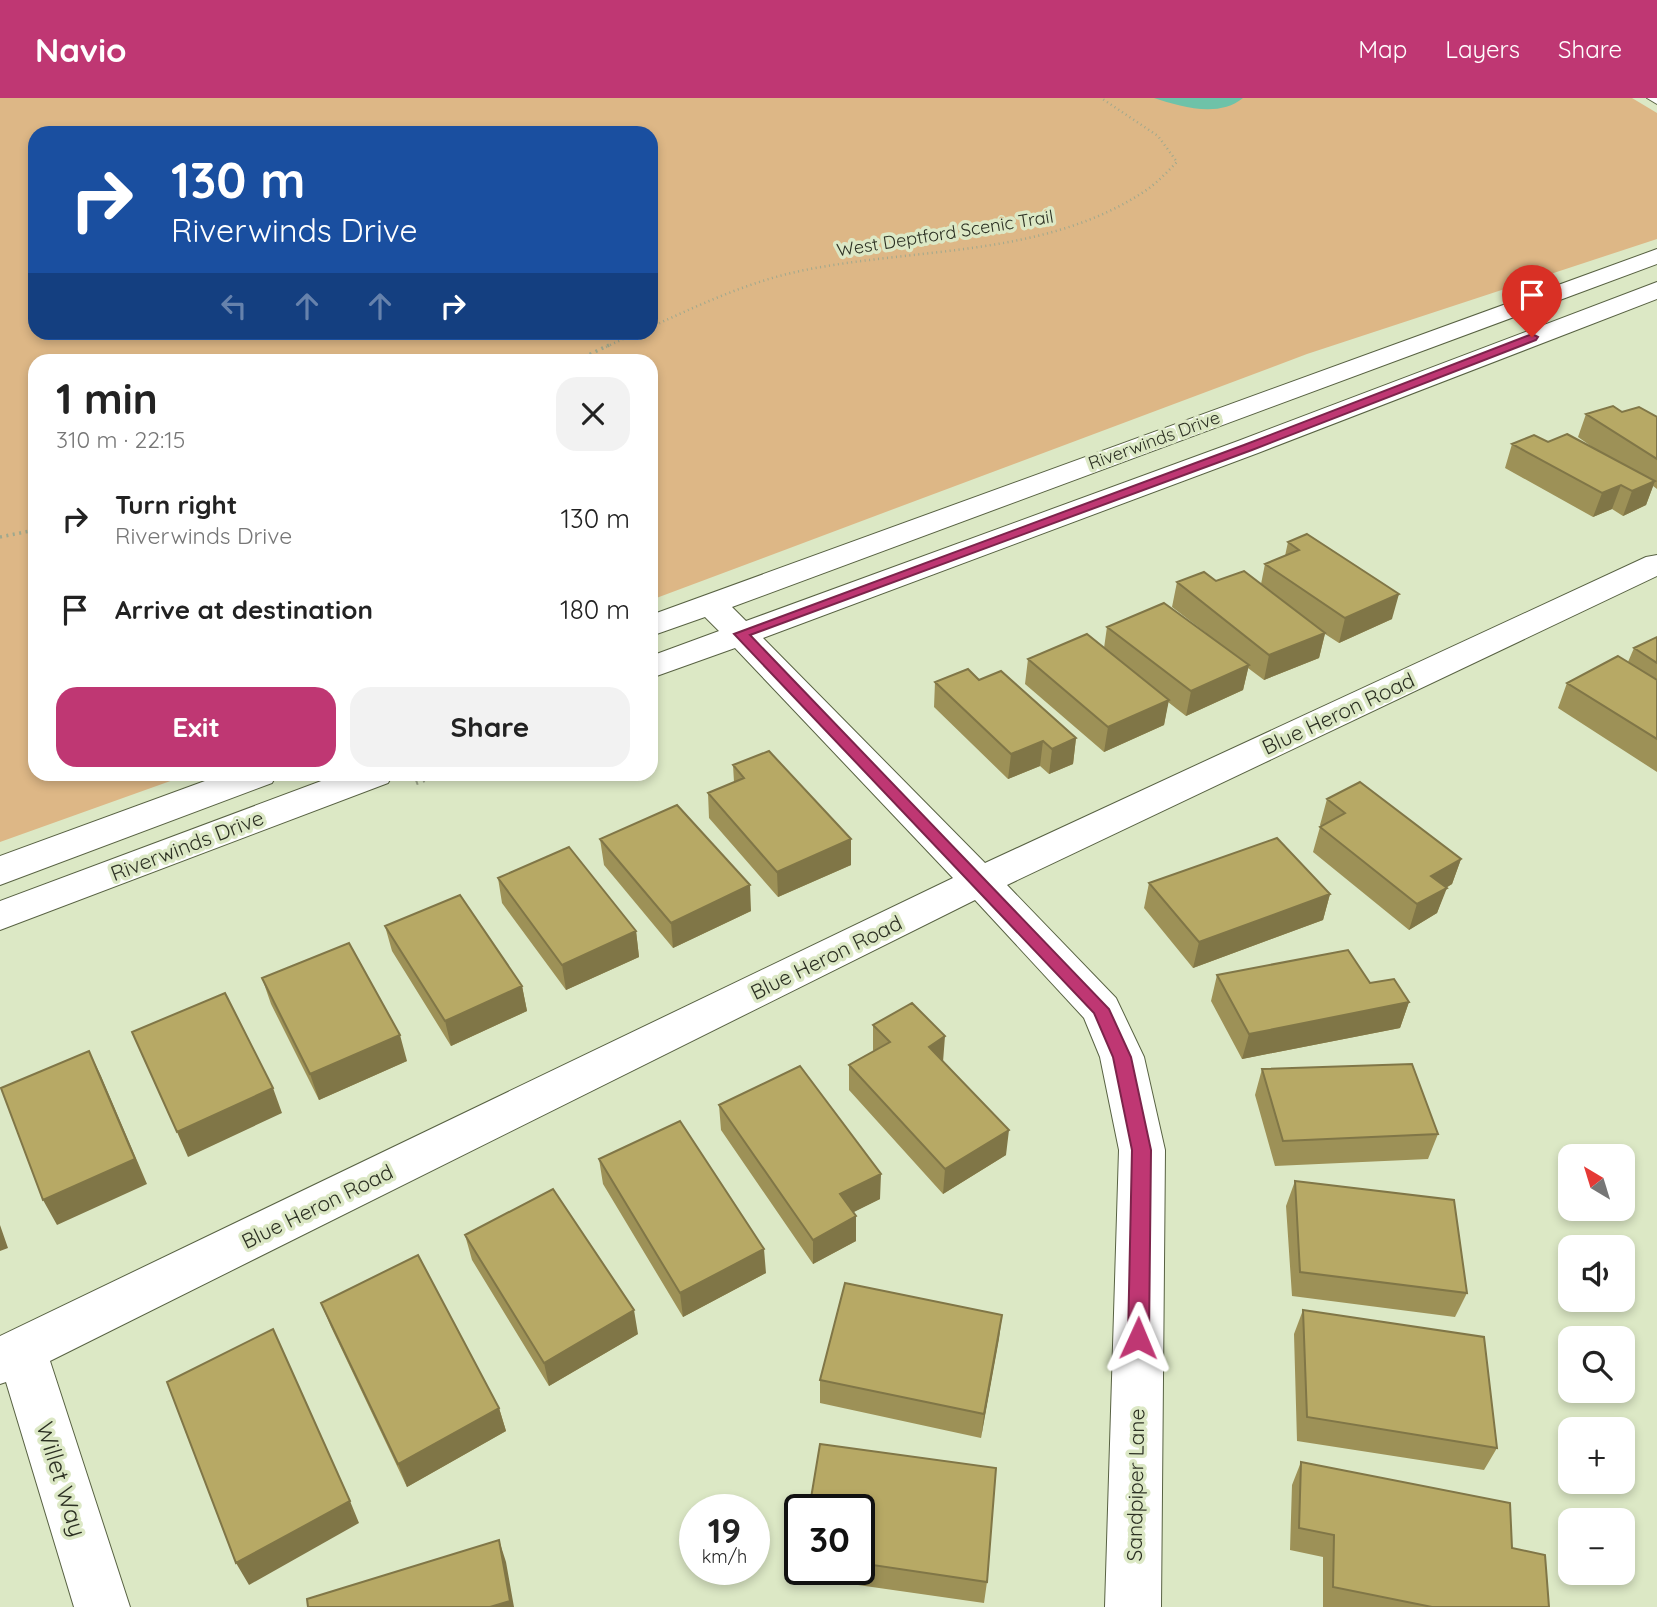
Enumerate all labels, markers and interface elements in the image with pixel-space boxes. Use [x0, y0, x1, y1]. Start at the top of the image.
text: Navio [35, 29, 127, 70]
text: Map [1358, 34, 1407, 64]
text: Layers [1445, 34, 1520, 64]
text: Share [1558, 34, 1622, 64]
text: 130 m [171, 149, 305, 210]
icon: right [56, 154, 147, 245]
street label: West Deptford Scenic Trail [835, 205, 1055, 261]
text: Riverwinds Drive [171, 210, 418, 250]
pin [1502, 265, 1562, 337]
icon: arrive [1513, 276, 1551, 314]
icon: left [215, 287, 253, 325]
icon: ahead [288, 287, 326, 325]
icon: ahead [361, 287, 399, 325]
icon: right [434, 287, 472, 325]
text: 1 min [56, 372, 158, 425]
button: close [556, 377, 630, 451]
street label: Riverwinds Drive [1085, 405, 1223, 475]
text: 310 m · 22:15 [56, 425, 185, 454]
text: Turn right [115, 488, 237, 521]
icon: right [56, 500, 94, 538]
text: 130 m [560, 502, 630, 535]
text: Riverwinds Drive [115, 521, 292, 550]
icon: arrive [56, 591, 94, 629]
text: Arrive at destination [115, 593, 373, 626]
text: 180 m [560, 593, 630, 626]
street label: Blue Heron Road [1258, 666, 1418, 760]
button: Exit [56, 687, 336, 767]
button: Share [350, 687, 630, 767]
street label: Riverwinds Drive [107, 804, 267, 886]
street label: Blue Heron Road [746, 909, 906, 1005]
north arrow [1558, 1144, 1634, 1222]
map controls [1558, 1144, 1635, 1585]
street label: Blue Heron Road [237, 1158, 397, 1254]
button: sound [1558, 1235, 1635, 1312]
position arrow [1101, 1301, 1175, 1375]
button: search [1558, 1326, 1635, 1403]
street label: Sandpiper Lane [1121, 1408, 1149, 1562]
button: + [1558, 1417, 1635, 1494]
street label: Willet Way [30, 1418, 94, 1540]
speed limit sign: 30 [784, 1494, 875, 1585]
text: 19 [708, 1508, 741, 1552]
button: − [1558, 1508, 1635, 1585]
text: km/h [702, 1545, 747, 1568]

